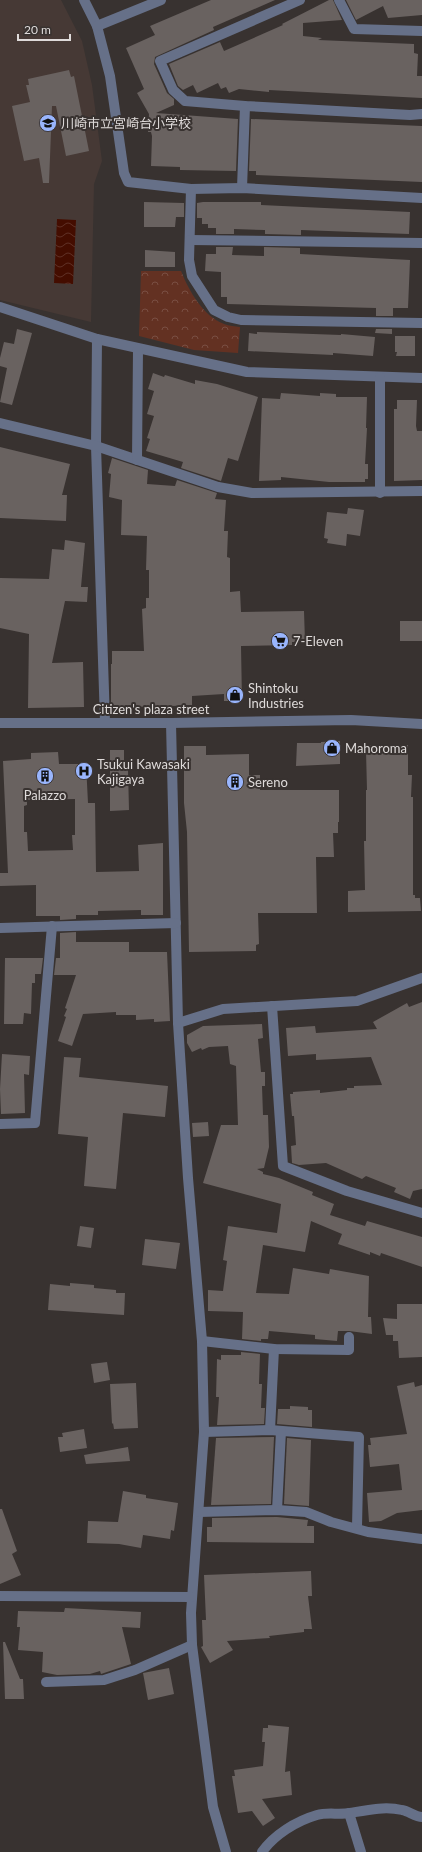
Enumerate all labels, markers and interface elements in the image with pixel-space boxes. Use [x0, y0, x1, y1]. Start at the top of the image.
scale bar [18, 16, 70, 42]
text: 20 m [24, 22, 51, 37]
school or university icon: 川崎市立宮崎台小学校 [38, 113, 58, 133]
place label: 川崎市立宮崎台小学校 [61, 115, 191, 131]
supermarket icon: 7-Eleven [270, 631, 290, 651]
place label: 7-Eleven [293, 633, 343, 649]
place label: Shintoku Industries [248, 680, 304, 711]
shop icon: Shintoku Industries [225, 685, 245, 705]
street label: Citizen's plaza street [93, 701, 210, 717]
shop icon: Mahoroma [322, 738, 342, 758]
place label: Mahoroma [345, 740, 407, 756]
place label: Tsukui Kawasaki Kajigaya [97, 756, 190, 787]
hospital icon: Tsukui Kawasaki Kajigaya [74, 761, 94, 781]
building icon: Palazzo [35, 766, 55, 786]
building icon: Sereno [225, 772, 245, 792]
place label: Sereno [248, 774, 288, 790]
place label: Palazzo [24, 787, 66, 803]

